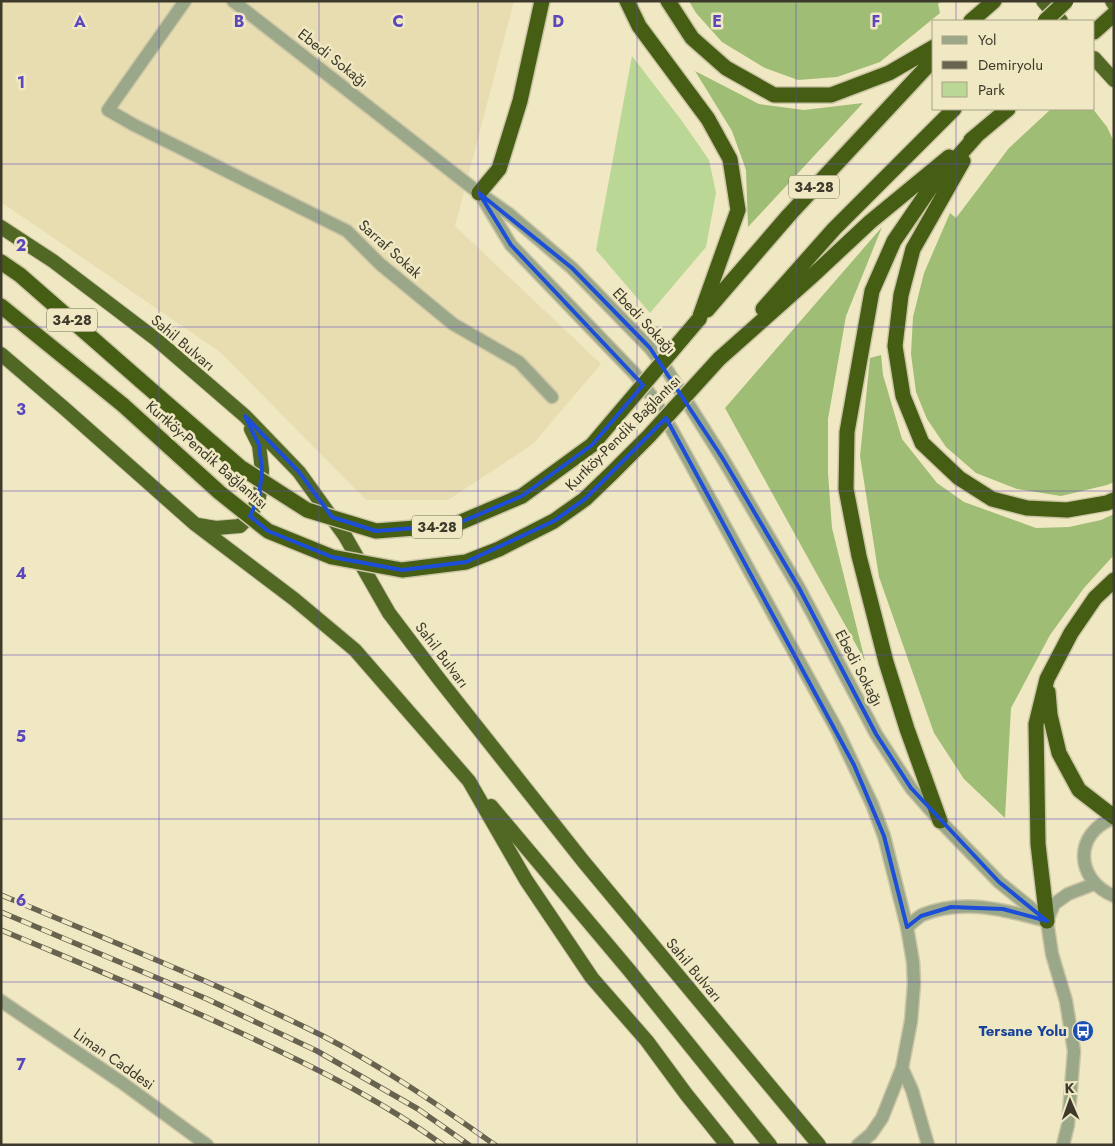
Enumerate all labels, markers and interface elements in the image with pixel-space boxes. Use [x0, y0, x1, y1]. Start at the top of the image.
text: A [73, 10, 86, 33]
text: B [234, 10, 244, 33]
text: C [392, 10, 404, 33]
text: D [552, 10, 564, 33]
text: E [712, 10, 722, 33]
text: F [872, 10, 880, 33]
legend [932, 20, 1095, 110]
street label: Ebedi Sokağı [293, 23, 373, 93]
text: Yol [978, 29, 997, 51]
text: Demiryolu [978, 54, 1043, 76]
text: 1 [17, 71, 25, 94]
text: Park [978, 79, 1005, 101]
road number: 34-28 [789, 176, 839, 198]
street label: Sarraf Sokak [353, 215, 427, 284]
text: 2 [16, 234, 26, 257]
street label: Ebedi Sokağı [607, 283, 681, 359]
road number: 34-28 [47, 308, 97, 332]
street label: Sahil Bulvarı [146, 310, 220, 376]
street label: Kurtköy-Pendik Bağlantısı [560, 370, 686, 496]
street label: Kurtköy-Pendik Bağlantısı [141, 396, 273, 514]
text: 3 [16, 398, 26, 421]
road number: 34-28 [412, 516, 462, 538]
text: 4 [15, 562, 27, 585]
street label: Sahil Bulvarı [410, 617, 474, 693]
street label: Ebedi Sokağı [830, 626, 888, 710]
text: 5 [16, 725, 26, 748]
text: 6 [16, 889, 26, 912]
street label: Sahil Bulvarı [661, 933, 727, 1007]
bus stop icon: Tersane Yolu [1071, 1019, 1095, 1043]
place label: Tersane Yolu [979, 1020, 1067, 1042]
street label: Liman Caddesi [69, 1023, 159, 1095]
text: 7 [16, 1053, 26, 1076]
north arrow [1045, 1076, 1095, 1126]
text: K [1064, 1078, 1075, 1098]

